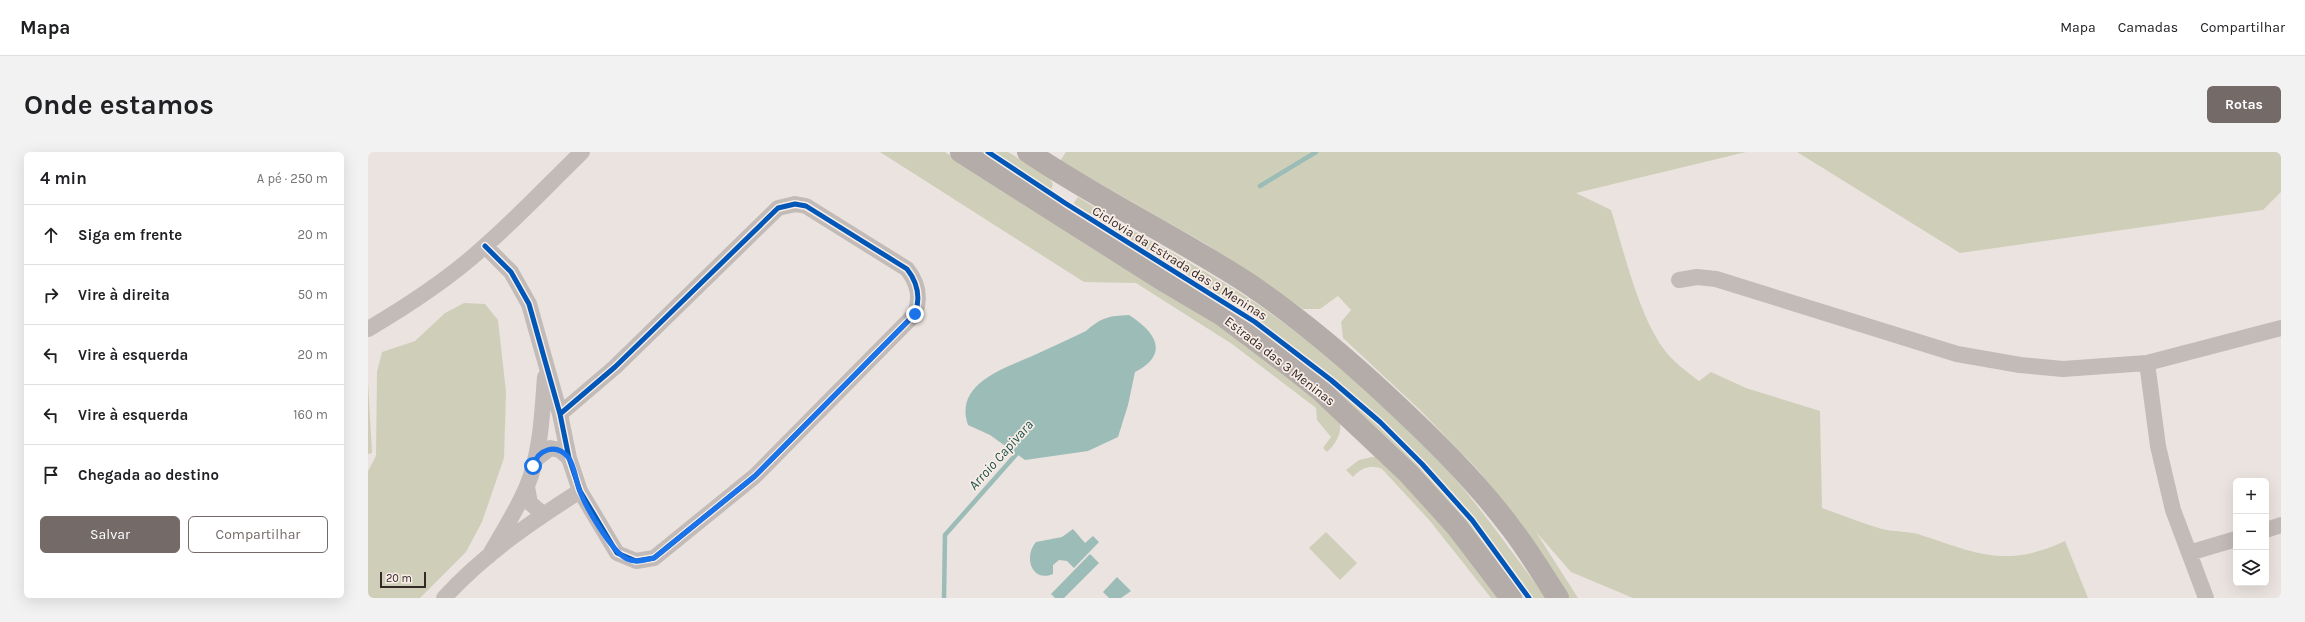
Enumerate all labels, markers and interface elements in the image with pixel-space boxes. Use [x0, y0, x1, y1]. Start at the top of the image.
text: Mapa [20, 17, 70, 39]
text: Mapa [2060, 19, 2096, 36]
text: Camadas [2118, 19, 2178, 36]
text: Compartilhar [2200, 19, 2285, 36]
button: Rotas [2207, 86, 2281, 123]
text: Onde estamos [24, 88, 214, 121]
text: 4 min [40, 168, 87, 188]
text: A pé · 250 m [257, 171, 328, 186]
street label: Ciclovia da Estrada das 3 Meninas [1090, 203, 1270, 323]
icon: ahead [40, 224, 62, 246]
text: Siga em frente [78, 226, 182, 244]
text: 20 m [298, 227, 328, 242]
icon: right [40, 284, 62, 306]
text: Vire à direita [78, 286, 170, 304]
text: 50 m [298, 287, 328, 302]
route end [906, 305, 924, 323]
street label: Estrada das 3 Meninas [1222, 313, 1338, 409]
icon: left [40, 344, 62, 366]
text: Vire à esquerda [78, 346, 188, 364]
text: 20 m [298, 347, 328, 362]
icon: left [40, 404, 62, 426]
text: Vire à esquerda [78, 406, 188, 424]
text: 160 m [293, 407, 328, 422]
water label: Arroio Capivara [965, 416, 1037, 494]
route start [524, 457, 542, 475]
icon: arrive [40, 464, 62, 486]
text: Chegada ao destino [78, 466, 219, 484]
map controls [2233, 478, 2269, 586]
button: + [2233, 478, 2269, 514]
button: − [2233, 514, 2269, 550]
button: Salvar [40, 516, 180, 553]
button: Compartilhar [188, 516, 328, 553]
button: layers [2233, 550, 2269, 586]
scale bar [380, 570, 426, 589]
text: 20 m [386, 572, 412, 585]

